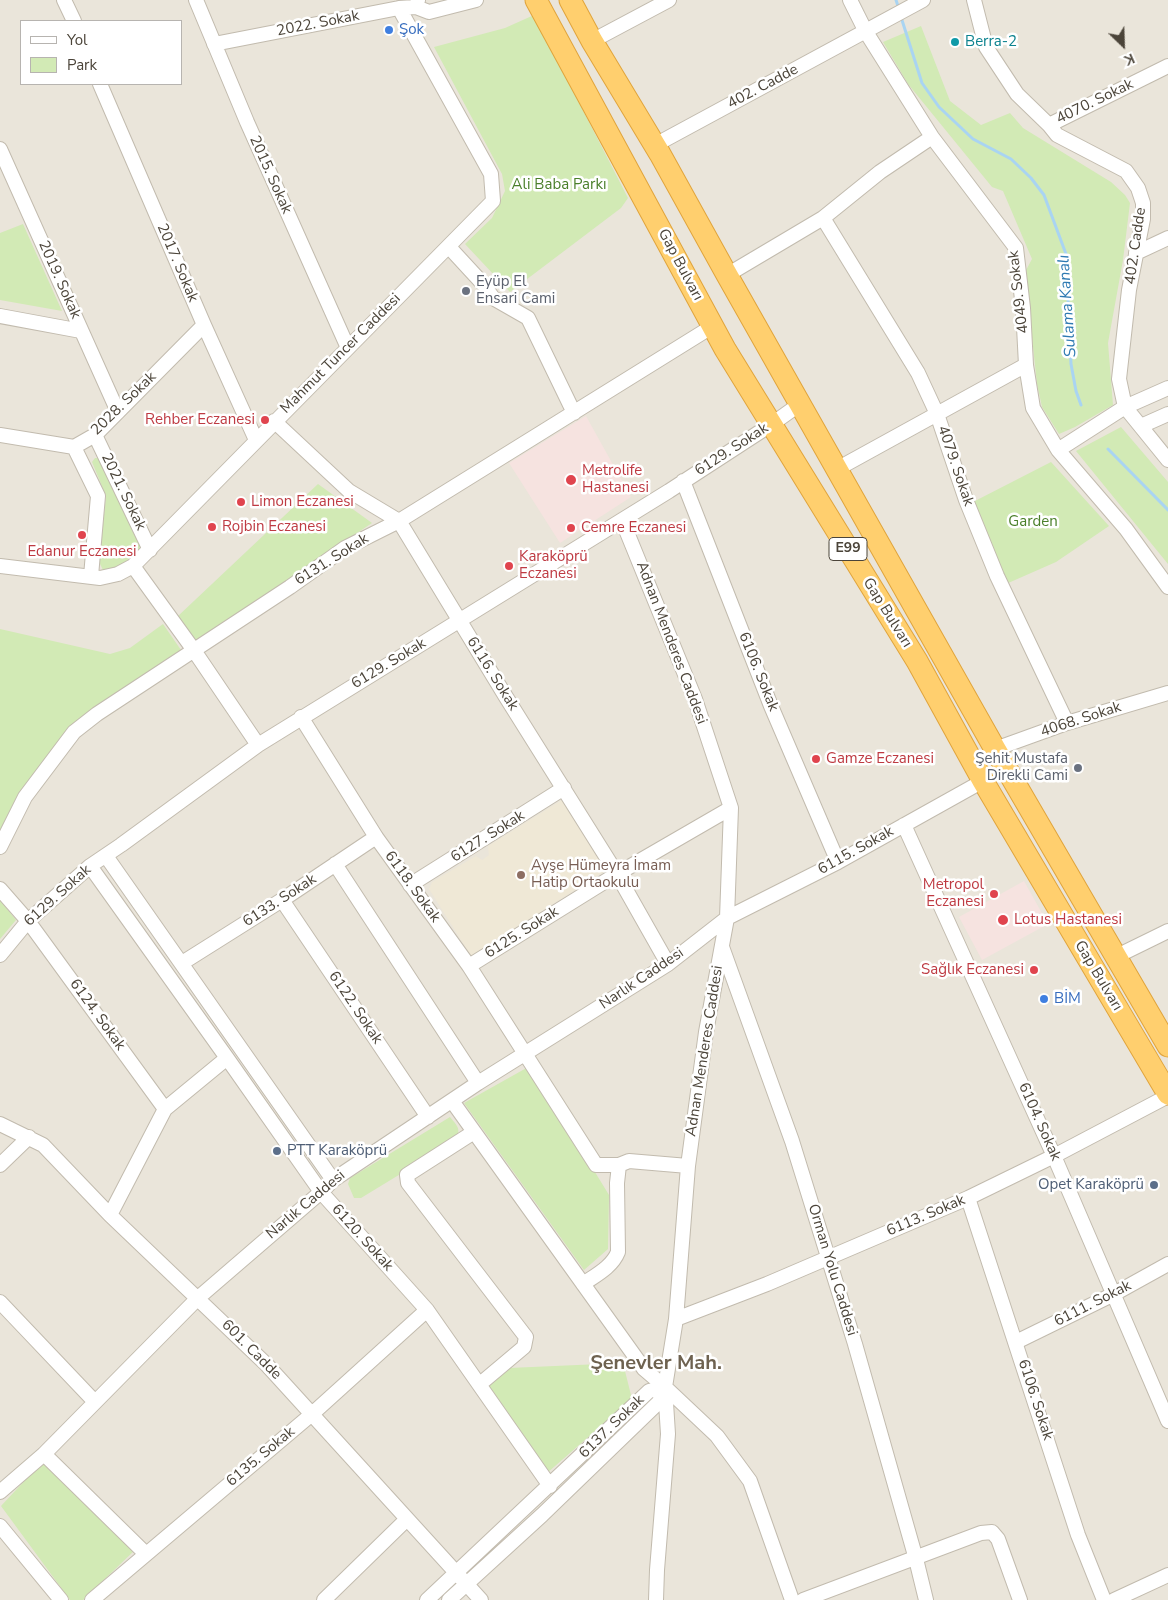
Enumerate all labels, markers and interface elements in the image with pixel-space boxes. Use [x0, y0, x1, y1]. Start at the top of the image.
street label: 2022. Sokak [275, 7, 361, 41]
legend [20, 20, 182, 85]
north arrow [1098, 20, 1148, 70]
place label: Şok [399, 21, 424, 39]
marker: Şok [383, 24, 395, 36]
text: Yol [67, 30, 88, 50]
place label: Berra-2 [965, 33, 1017, 51]
marker: Berra-2 [949, 36, 961, 48]
text: K [1121, 49, 1137, 70]
text: Park [67, 55, 97, 75]
street label: 402. Cadde [725, 61, 801, 113]
street label: 4070. Sokak [1053, 76, 1137, 128]
street label: 2015. Sokak [245, 133, 295, 217]
park label: Ali Baba Parkı [512, 176, 606, 194]
street label: 402. Cadde [1122, 206, 1150, 286]
street label: 2017. Sokak [152, 221, 202, 305]
street label: Gap Bulvarı [654, 226, 706, 304]
street label: 2019. Sokak [34, 238, 84, 322]
street label: 4049. Sokak [1005, 249, 1033, 335]
water label: Sulama Kanalı [1055, 254, 1081, 358]
place label: Eyüp El Ensari Cami [476, 273, 555, 308]
marker: Eyüp El Ensari Cami [460, 285, 472, 297]
street label: Mahmut Tuncer Caddesi [277, 290, 405, 418]
street label: 2028. Sokak [88, 368, 160, 440]
place label: Rehber Eczanesi [145, 411, 255, 429]
marker: Rehber Eczanesi [259, 414, 271, 426]
street label: 6129. Sokak [692, 420, 772, 480]
street label: 4079. Sokak [933, 423, 977, 509]
street label: 2021. Sokak [97, 450, 149, 534]
place label: Metrolife Hastanesi [582, 462, 649, 497]
marker: Metrolife Hastanesi [564, 473, 578, 487]
place label: Limon Eczanesi [251, 493, 354, 511]
marker: Limon Eczanesi [235, 496, 247, 508]
park label: Garden [1008, 513, 1058, 531]
place label: Rojbin Eczanesi [222, 518, 326, 536]
place label: Cemre Eczanesi [581, 519, 686, 537]
marker: Rojbin Eczanesi [206, 521, 218, 533]
marker: Cemre Eczanesi [565, 522, 577, 534]
marker: Edanur Eczanesi [76, 529, 88, 541]
street label: 6131. Sokak [292, 530, 372, 590]
road number: E99 [829, 538, 867, 560]
place label: Edanur Eczanesi [27, 543, 137, 561]
place label: Karaköprü Eczanesi [519, 548, 588, 583]
street label: Adnan Menderes Caddesi [632, 559, 710, 727]
marker: Karaköprü Eczanesi [503, 560, 515, 572]
street label: Gap Bulvarı [859, 575, 915, 651]
street label: 6106. Sokak [734, 630, 782, 714]
street label: 6116. Sokak [462, 634, 522, 714]
street label: 6129. Sokak [348, 635, 430, 693]
street label: 4068. Sokak [1038, 699, 1124, 741]
place label: Gamze Eczanesi [826, 750, 934, 768]
place label: Şehit Mustafa Direkli Cami [975, 750, 1068, 785]
marker: Gamze Eczanesi [810, 753, 822, 765]
marker: Şehit Mustafa Direkli Cami [1072, 762, 1084, 774]
street label: 6127. Sokak [448, 807, 528, 867]
street label: 6115. Sokak [815, 823, 897, 879]
street label: 6118. Sokak [380, 848, 444, 926]
place label: Ayşe Hümeyra İmam Hatip Ortaokulu [531, 857, 671, 892]
street label: 6129. Sokak [21, 861, 95, 931]
marker: Ayşe Hümeyra İmam Hatip Ortaokulu [515, 869, 527, 881]
street label: 6133. Sokak [240, 871, 320, 931]
place label: Metropol Eczanesi [923, 876, 984, 911]
marker: Metropol Eczanesi [988, 888, 1000, 900]
street label: 6125. Sokak [482, 903, 562, 963]
place label: Lotus Hastanesi [1014, 911, 1122, 929]
marker: Lotus Hastanesi [996, 913, 1010, 927]
street label: Gap Bulvarı [1070, 938, 1126, 1014]
street label: Narlık Caddesi [596, 944, 688, 1014]
place label: Sağlık Eczanesi [921, 961, 1024, 979]
street label: Adnan Menderes Caddesi [683, 964, 727, 1138]
marker: Sağlık Eczanesi [1028, 964, 1040, 976]
street label: 6122. Sokak [324, 968, 386, 1048]
street label: 6124. Sokak [65, 976, 129, 1054]
place label: BİM [1054, 990, 1081, 1008]
marker: BİM [1038, 993, 1050, 1005]
street label: 6104. Sokak [1014, 1080, 1064, 1164]
place label: PTT Karaköprü [287, 1142, 387, 1160]
marker: PTT Karaköprü [271, 1145, 283, 1157]
street label: Narlık Caddesi [263, 1167, 349, 1243]
place label: Opet Karaköprü [1038, 1176, 1144, 1194]
marker: Opet Karaköprü [1148, 1179, 1160, 1191]
street label: 6113. Sokak [884, 1191, 968, 1241]
street label: 6120. Sokak [327, 1201, 397, 1275]
street label: Orman Yolu Caddesi [803, 1202, 861, 1338]
street label: 6111. Sokak [1052, 1277, 1134, 1331]
street label: 601. Cadde [217, 1316, 285, 1384]
district label: Şenevler Mah. [590, 1352, 722, 1376]
street label: 6106. Sokak [1014, 1357, 1056, 1443]
street label: 6137. Sokak [576, 1391, 648, 1463]
street label: 6135. Sokak [223, 1423, 299, 1491]

